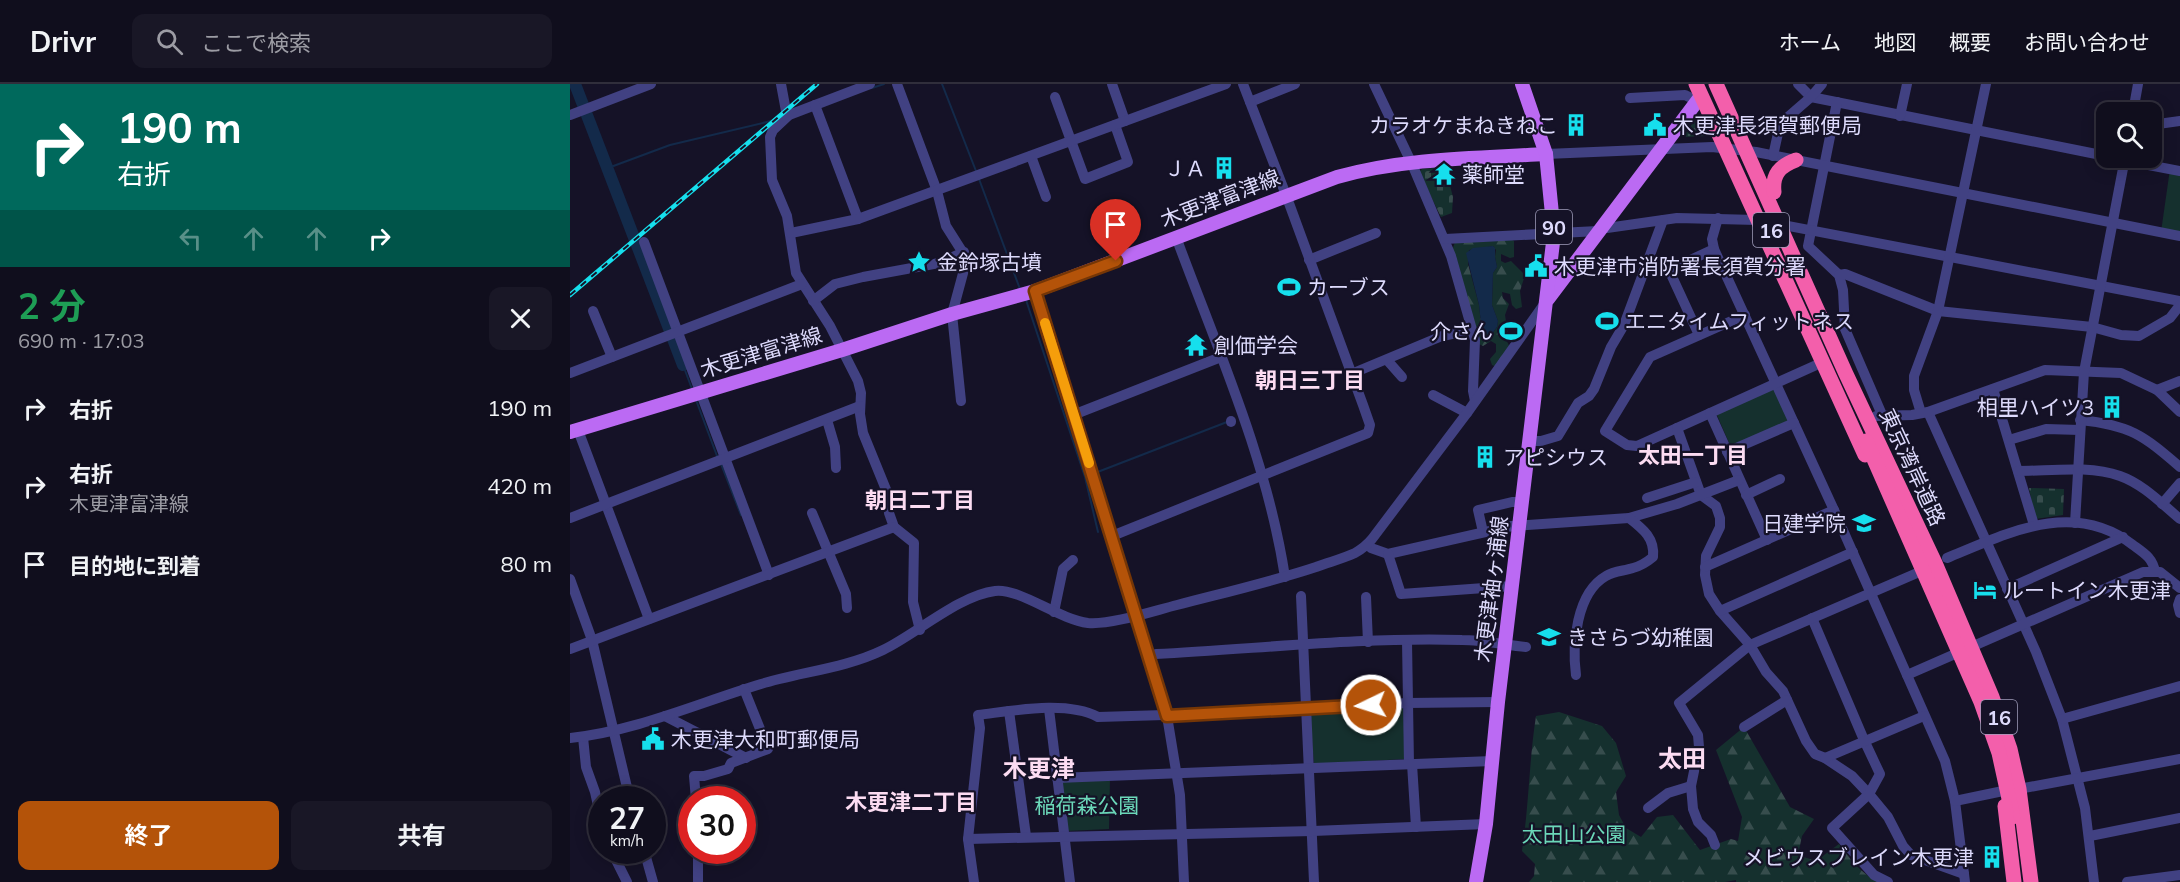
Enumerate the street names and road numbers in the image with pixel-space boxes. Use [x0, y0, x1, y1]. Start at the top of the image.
street label: 木更津富津線 [1157, 163, 1283, 233]
road number: 90 [1536, 210, 1572, 244]
road number: 16 [1753, 213, 1789, 247]
street label: 木更津富津線 [697, 321, 825, 383]
street label: 東京湾岸道路 [1875, 404, 1951, 530]
street label: 木更津袖ヶ浦線 [1469, 514, 1513, 664]
road number: 16 [1981, 700, 2017, 734]

